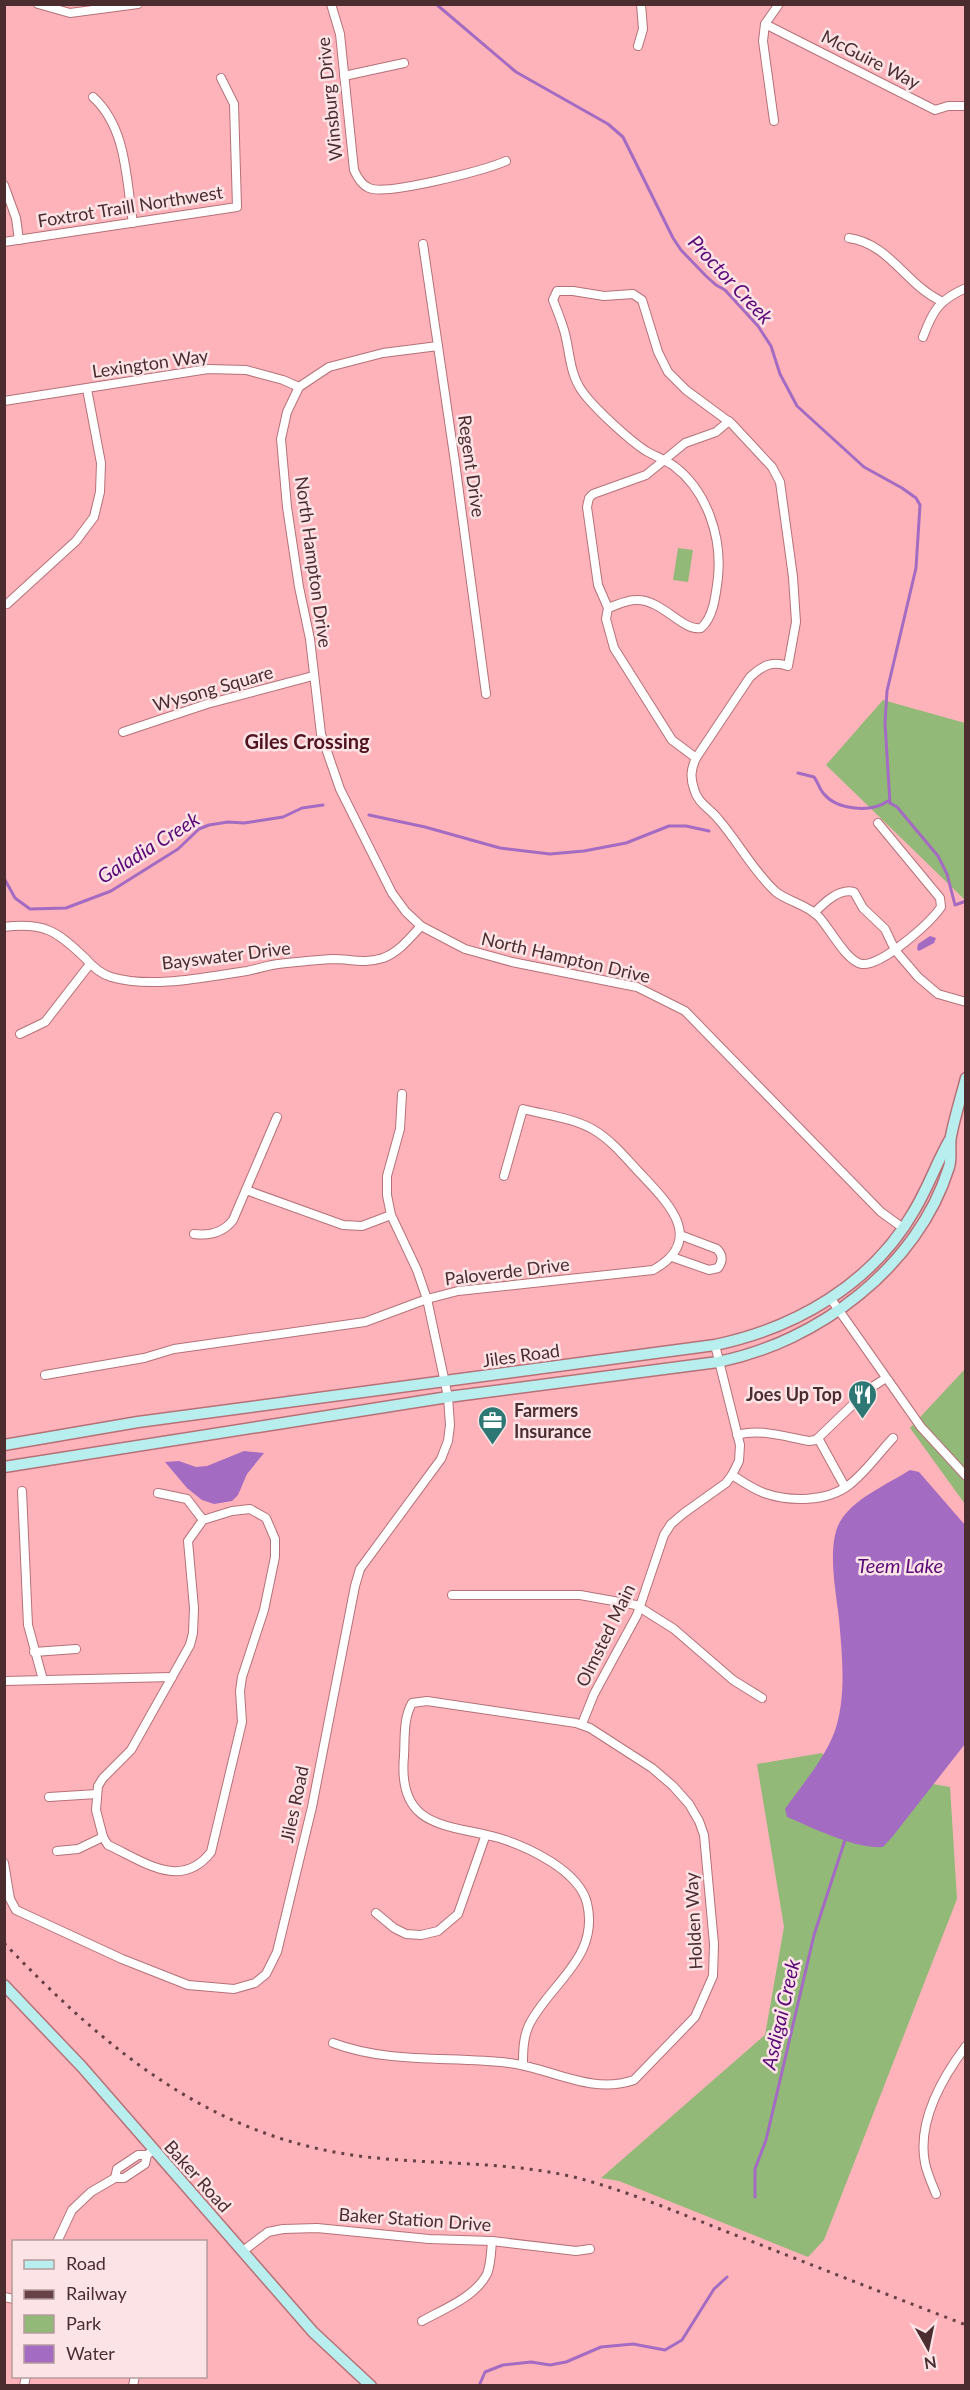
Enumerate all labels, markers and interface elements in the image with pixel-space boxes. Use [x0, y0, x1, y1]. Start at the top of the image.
street label: McGuire Way [818, 25, 925, 94]
street label: Winsburg Drive [312, 36, 346, 162]
street label: Foxtrot Traill Northwest [36, 180, 225, 232]
water label: Proctor Creek [684, 230, 779, 329]
street label: Lexington Way [90, 344, 210, 382]
street label: Regent Drive [454, 414, 490, 518]
street label: North Hampton Drive [291, 475, 337, 649]
street label: Wysong Square [150, 660, 276, 716]
district label: Giles Crossing [244, 729, 370, 753]
water label: Galadia Creek [92, 806, 204, 888]
street label: North Hampton Drive [479, 927, 653, 987]
street label: Bayswater Drive [160, 936, 292, 974]
street label: Paloverde Drive [443, 1252, 571, 1290]
street label: Jiles Road [481, 1339, 561, 1371]
restaurant icon: Joes Up Top [847, 1378, 879, 1420]
place label: Joes Up Top [746, 1383, 842, 1405]
place label: Farmers Insurance [514, 1399, 592, 1442]
office icon: Farmers Insurance [477, 1404, 509, 1446]
water label: Teem Lake [857, 1553, 943, 1577]
street label: Olmsted Main [571, 1580, 639, 1690]
street label: Jiles Road [275, 1764, 313, 1844]
street label: Holden Way [679, 1871, 707, 1970]
water label: Asdigai Creek [755, 1956, 804, 2072]
street label: Baker Road [160, 2135, 236, 2217]
street label: Baker Station Drive [338, 2203, 492, 2235]
legend [12, 2240, 207, 2378]
text: Road [66, 2252, 106, 2274]
text: Railway [66, 2282, 127, 2304]
text: Park [66, 2312, 102, 2334]
north arrow [898, 2318, 958, 2378]
text: Water [66, 2342, 115, 2364]
text: N [923, 2353, 938, 2374]

